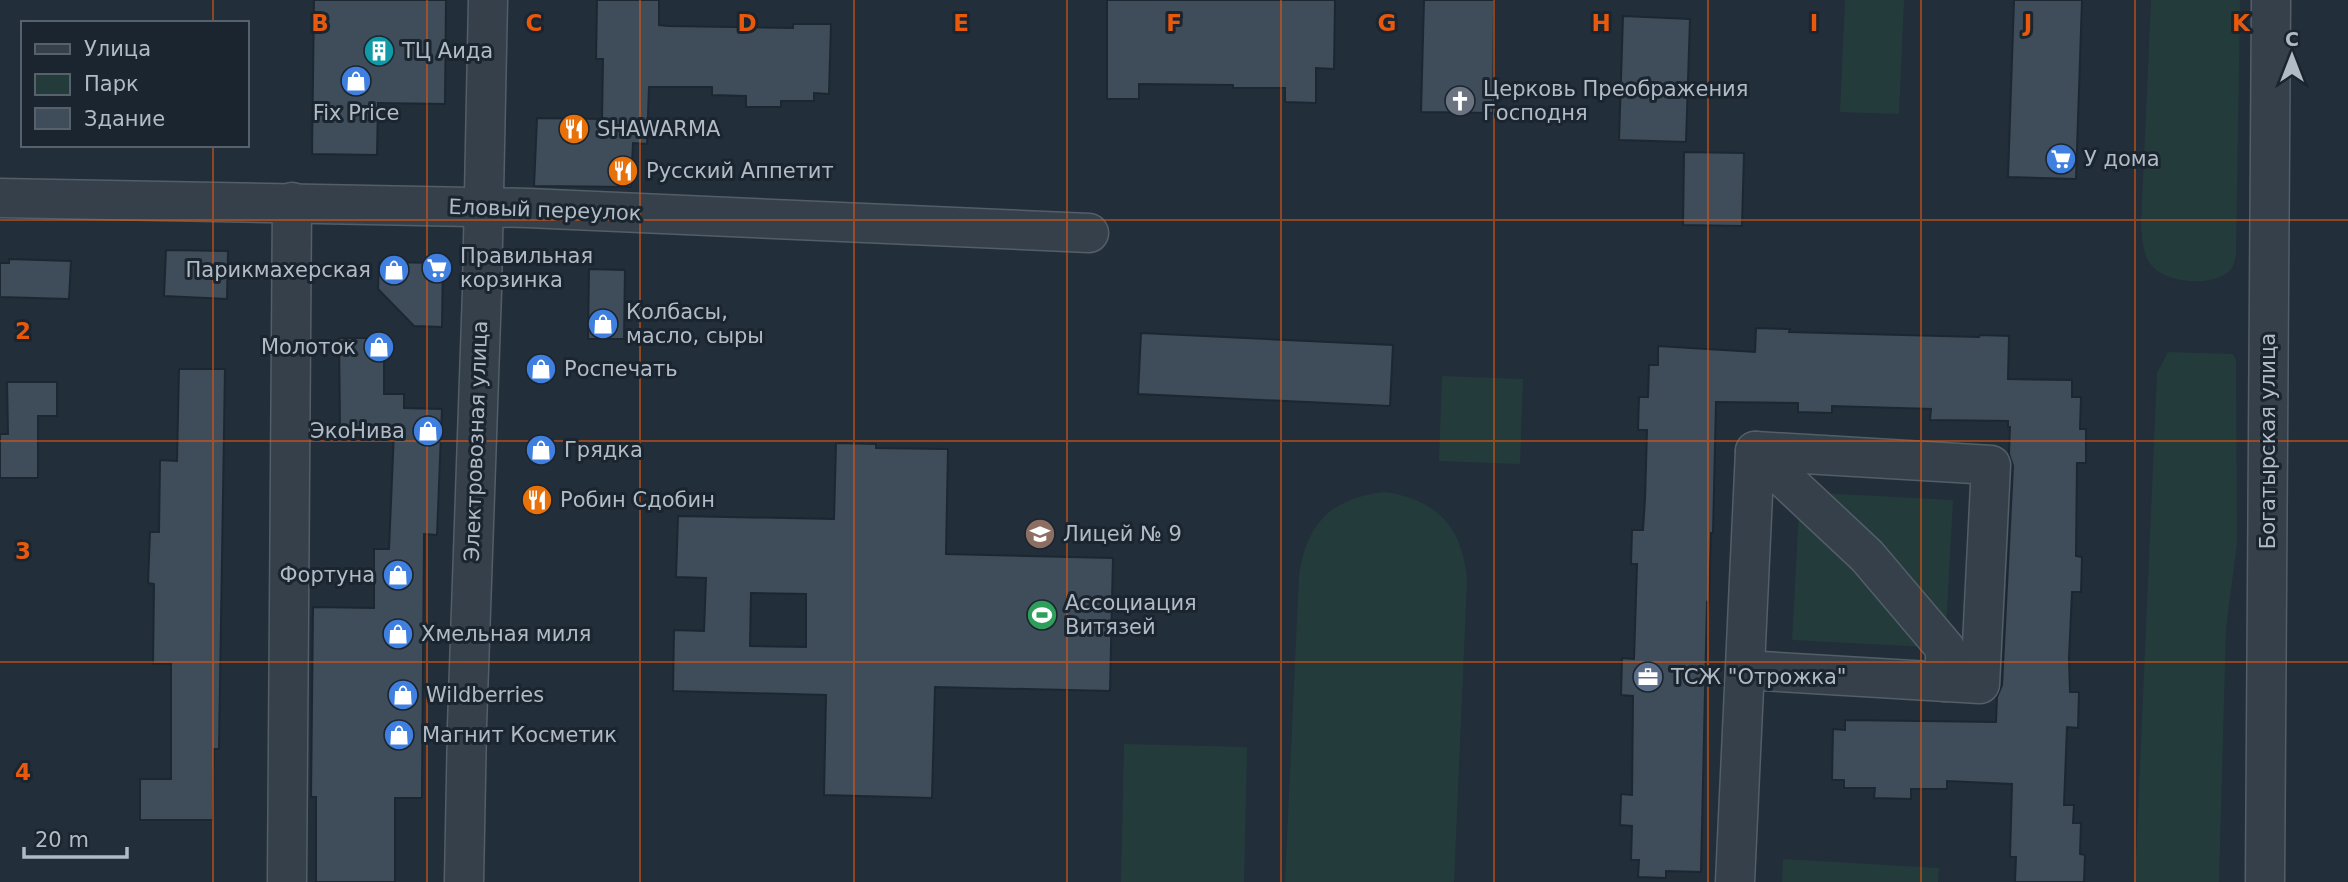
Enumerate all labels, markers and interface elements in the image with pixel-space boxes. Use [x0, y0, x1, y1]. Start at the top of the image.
text: B [311, 10, 329, 36]
text: C [526, 10, 542, 36]
text: D [737, 10, 757, 36]
text: E [953, 10, 969, 36]
text: F [1166, 10, 1182, 36]
text: G [1378, 10, 1396, 36]
text: H [1591, 10, 1611, 36]
text: I [1810, 10, 1818, 36]
text: J [2022, 10, 2032, 36]
text: K [2232, 10, 2251, 36]
legend [21, 21, 248, 147]
north arrow [2257, 21, 2327, 91]
text: С [2285, 28, 2299, 50]
building icon: ТЦ Аида [362, 34, 396, 68]
text: Улица [84, 37, 151, 61]
place label: ТЦ Аида [401, 39, 493, 63]
shop icon: Fix Price [339, 64, 373, 98]
text: Парк [84, 72, 139, 96]
place label: Церковь Преображения Господня [1483, 77, 1748, 125]
church icon: Церковь Преображения Господня [1443, 84, 1477, 118]
place label: Fix Price [313, 101, 399, 125]
text: Здание [84, 107, 165, 131]
restaurant icon: SHAWARMA [557, 112, 591, 146]
place label: SHAWARMA [597, 117, 721, 141]
supermarket icon: У дома [2044, 142, 2078, 176]
place label: У дома [2084, 147, 2160, 171]
restaurant icon: Русский Аппетит [606, 154, 640, 188]
place label: Русский Аппетит [646, 159, 834, 183]
street label: Еловый переулок [448, 195, 642, 225]
place label: Правильная корзинка [460, 244, 593, 292]
supermarket icon: Правильная корзинка [420, 251, 454, 285]
shop icon: Парикмахерская [377, 253, 411, 287]
place label: Парикмахерская [186, 258, 371, 282]
place label: Колбасы, масло, сыры [626, 300, 764, 348]
shop icon: Колбасы, масло, сыры [586, 307, 620, 341]
text: 2 [15, 318, 31, 344]
street label: Электровозная улица [460, 320, 492, 562]
shop icon: Молоток [362, 330, 396, 364]
street label: Богатырская улица [2256, 333, 2280, 549]
place label: Молоток [261, 335, 356, 359]
shop icon: Роспечать [524, 352, 558, 386]
place label: Роспечать [564, 357, 678, 381]
shop icon: ЭкоНива [411, 414, 445, 448]
place label: ЭкоНива [310, 419, 405, 443]
shop icon: Грядка [524, 433, 558, 467]
place label: Грядка [564, 438, 643, 462]
restaurant icon: Робин Сдобин [520, 483, 554, 517]
place label: Робин Сдобин [560, 488, 715, 512]
school or university icon: Лицей № 9 [1023, 517, 1057, 551]
place label: Лицей № 9 [1063, 522, 1182, 546]
text: 3 [15, 538, 31, 564]
shop icon: Фортуна [381, 558, 415, 592]
place label: Фортуна [279, 563, 375, 587]
place label: Ассоциация Витязей [1065, 591, 1197, 639]
sports icon: Ассоциация Витязей [1025, 598, 1059, 632]
shop icon: Хмельная миля [381, 617, 415, 651]
place label: Хмельная миля [421, 622, 591, 646]
office icon: ТСЖ "Отрожка" [1631, 660, 1665, 694]
place label: ТСЖ "Отрожка" [1670, 665, 1847, 689]
shop icon: Wildberries [386, 678, 420, 712]
place label: Wildberries [426, 683, 544, 707]
shop icon: Магнит Косметик [382, 718, 416, 752]
place label: Магнит Косметик [422, 723, 617, 747]
text: 4 [15, 759, 31, 785]
scale bar [24, 816, 128, 860]
text: 20 m [35, 828, 89, 852]

